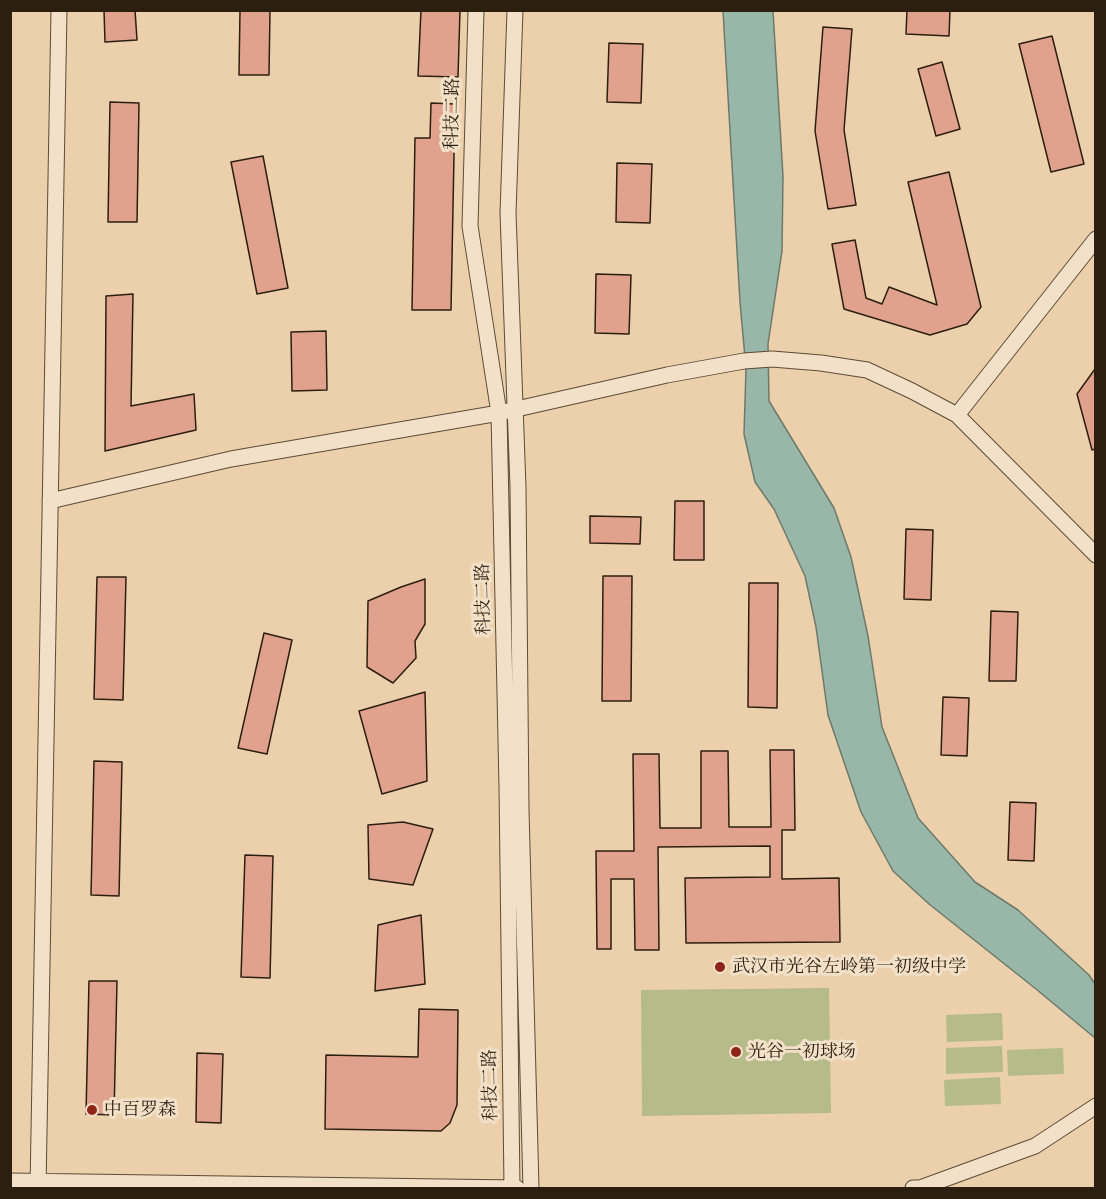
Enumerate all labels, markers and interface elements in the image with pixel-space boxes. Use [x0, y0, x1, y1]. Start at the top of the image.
street label: 科技二路 [442, 78, 464, 150]
street label: 科技二路 [473, 563, 495, 635]
place label: 武汉市光谷左岭第一初级中学 [732, 956, 966, 978]
marker: 武汉市光谷左岭第一初级中学 [713, 960, 727, 974]
place label: 光谷一初球场 [748, 1041, 856, 1063]
marker: 光谷一初球场 [729, 1045, 743, 1059]
street label: 科技二路 [480, 1049, 502, 1121]
place label: 中百罗森 [104, 1099, 176, 1121]
marker: 中百罗森 [85, 1103, 99, 1117]

